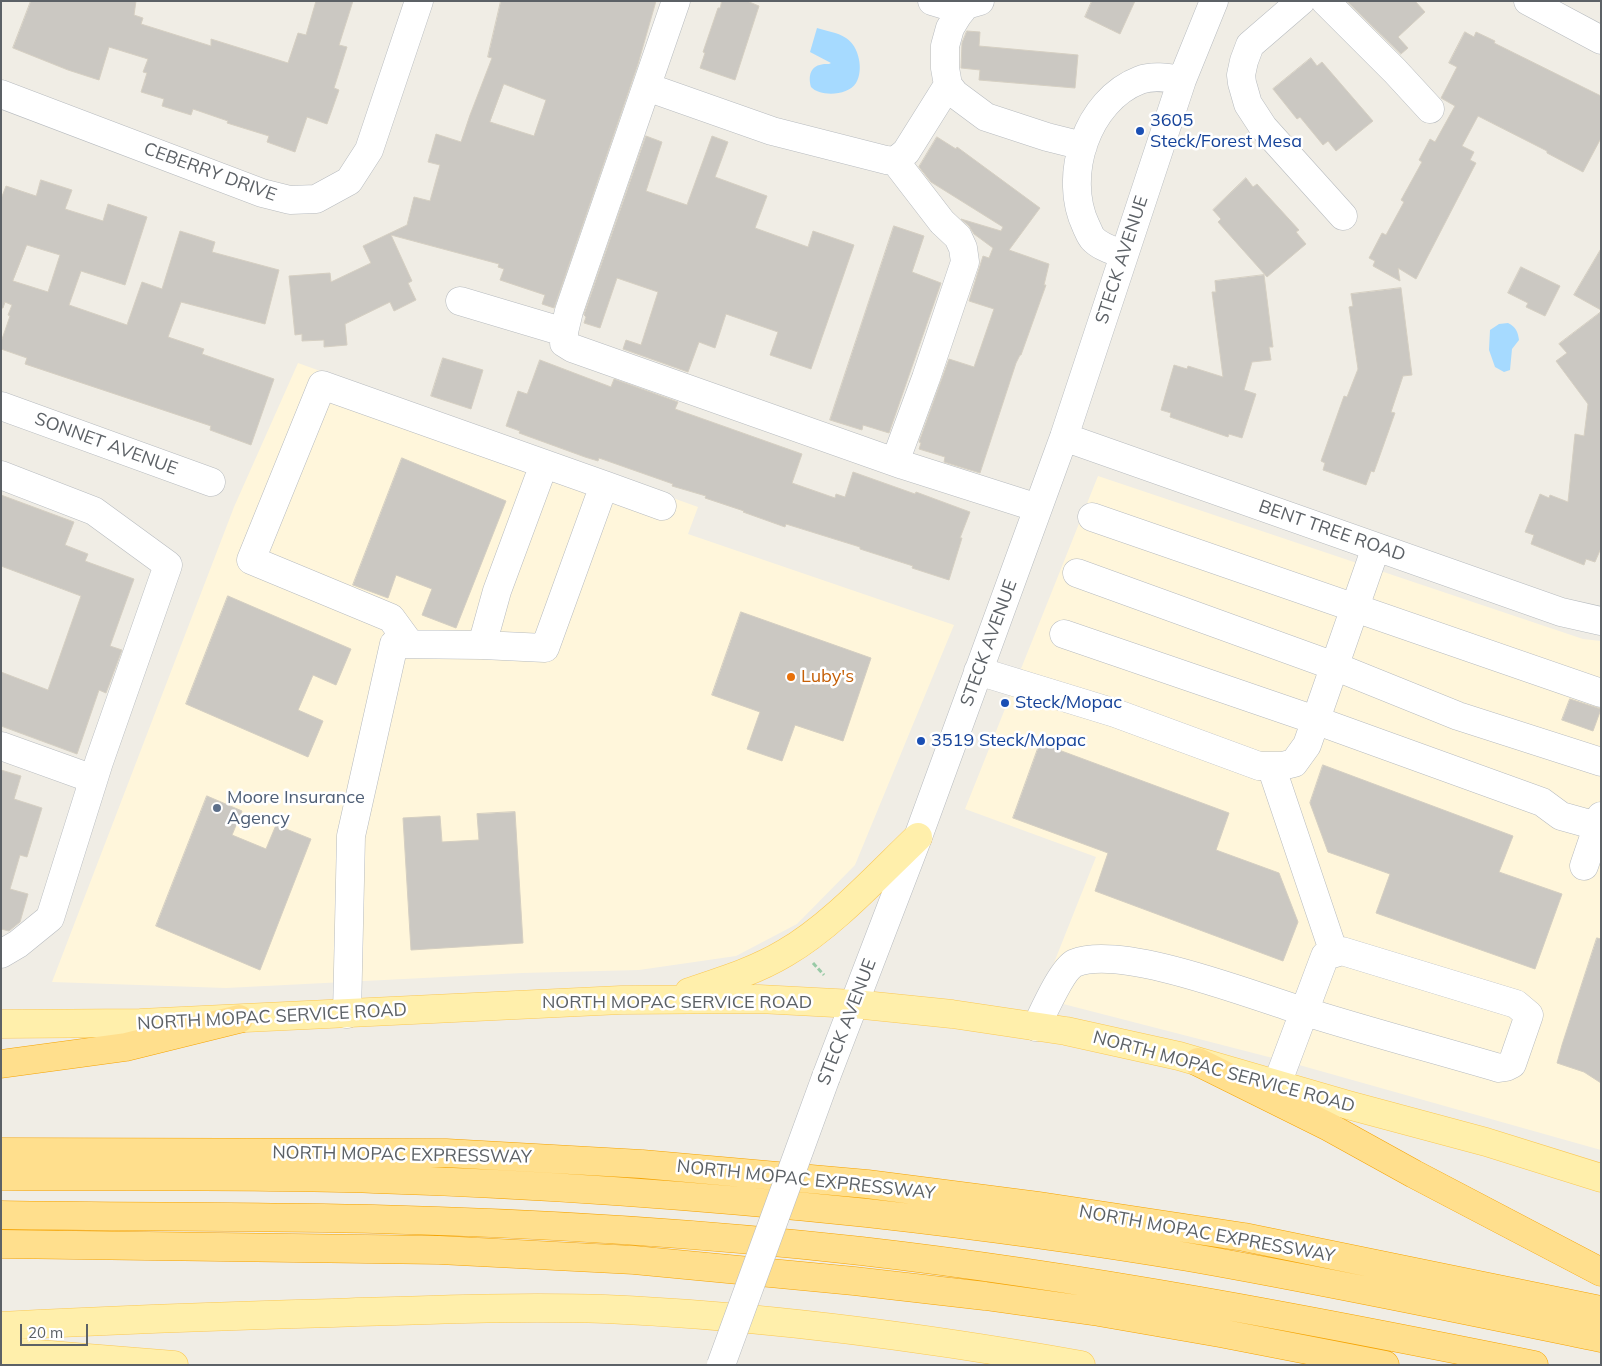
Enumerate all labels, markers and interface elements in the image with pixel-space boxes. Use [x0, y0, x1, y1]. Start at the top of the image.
place label: 3605 Steck/Forest Mesa [1150, 110, 1302, 152]
marker: 3605 Steck/Forest Mesa [1134, 125, 1146, 137]
street label: CEBERRY DRIVE [141, 138, 279, 206]
street label: STECK AVENUE [1091, 193, 1153, 327]
street label: SONNET AVENUE [32, 408, 180, 480]
street label: BENT TREE ROAD [1256, 496, 1408, 566]
street label: STECK AVENUE [956, 577, 1022, 709]
place label: Luby's [801, 666, 854, 688]
marker: Luby's [785, 671, 797, 683]
place label: Steck/Mopac [1015, 692, 1122, 714]
marker: Steck/Mopac [999, 697, 1011, 709]
place label: 3519 Steck/Mopac [931, 730, 1086, 752]
marker: 3519 Steck/Mopac [915, 735, 927, 747]
place label: Moore Insurance Agency [227, 787, 365, 830]
marker: Moore Insurance Agency [211, 802, 223, 814]
street label: STECK AVENUE [813, 956, 881, 1088]
street label: NORTH MOPAC SERVICE ROAD [542, 992, 812, 1014]
street label: NORTH MOPAC SERVICE ROAD [137, 999, 407, 1035]
street label: NORTH MOPAC SERVICE ROAD [1091, 1027, 1357, 1117]
street label: NORTH MOPAC EXPRESSWAY [272, 1142, 532, 1168]
street label: NORTH MOPAC EXPRESSWAY [676, 1156, 936, 1204]
street label: NORTH MOPAC EXPRESSWAY [1077, 1201, 1337, 1267]
scale bar [22, 1314, 90, 1346]
text: 20 m [28, 1323, 63, 1342]

